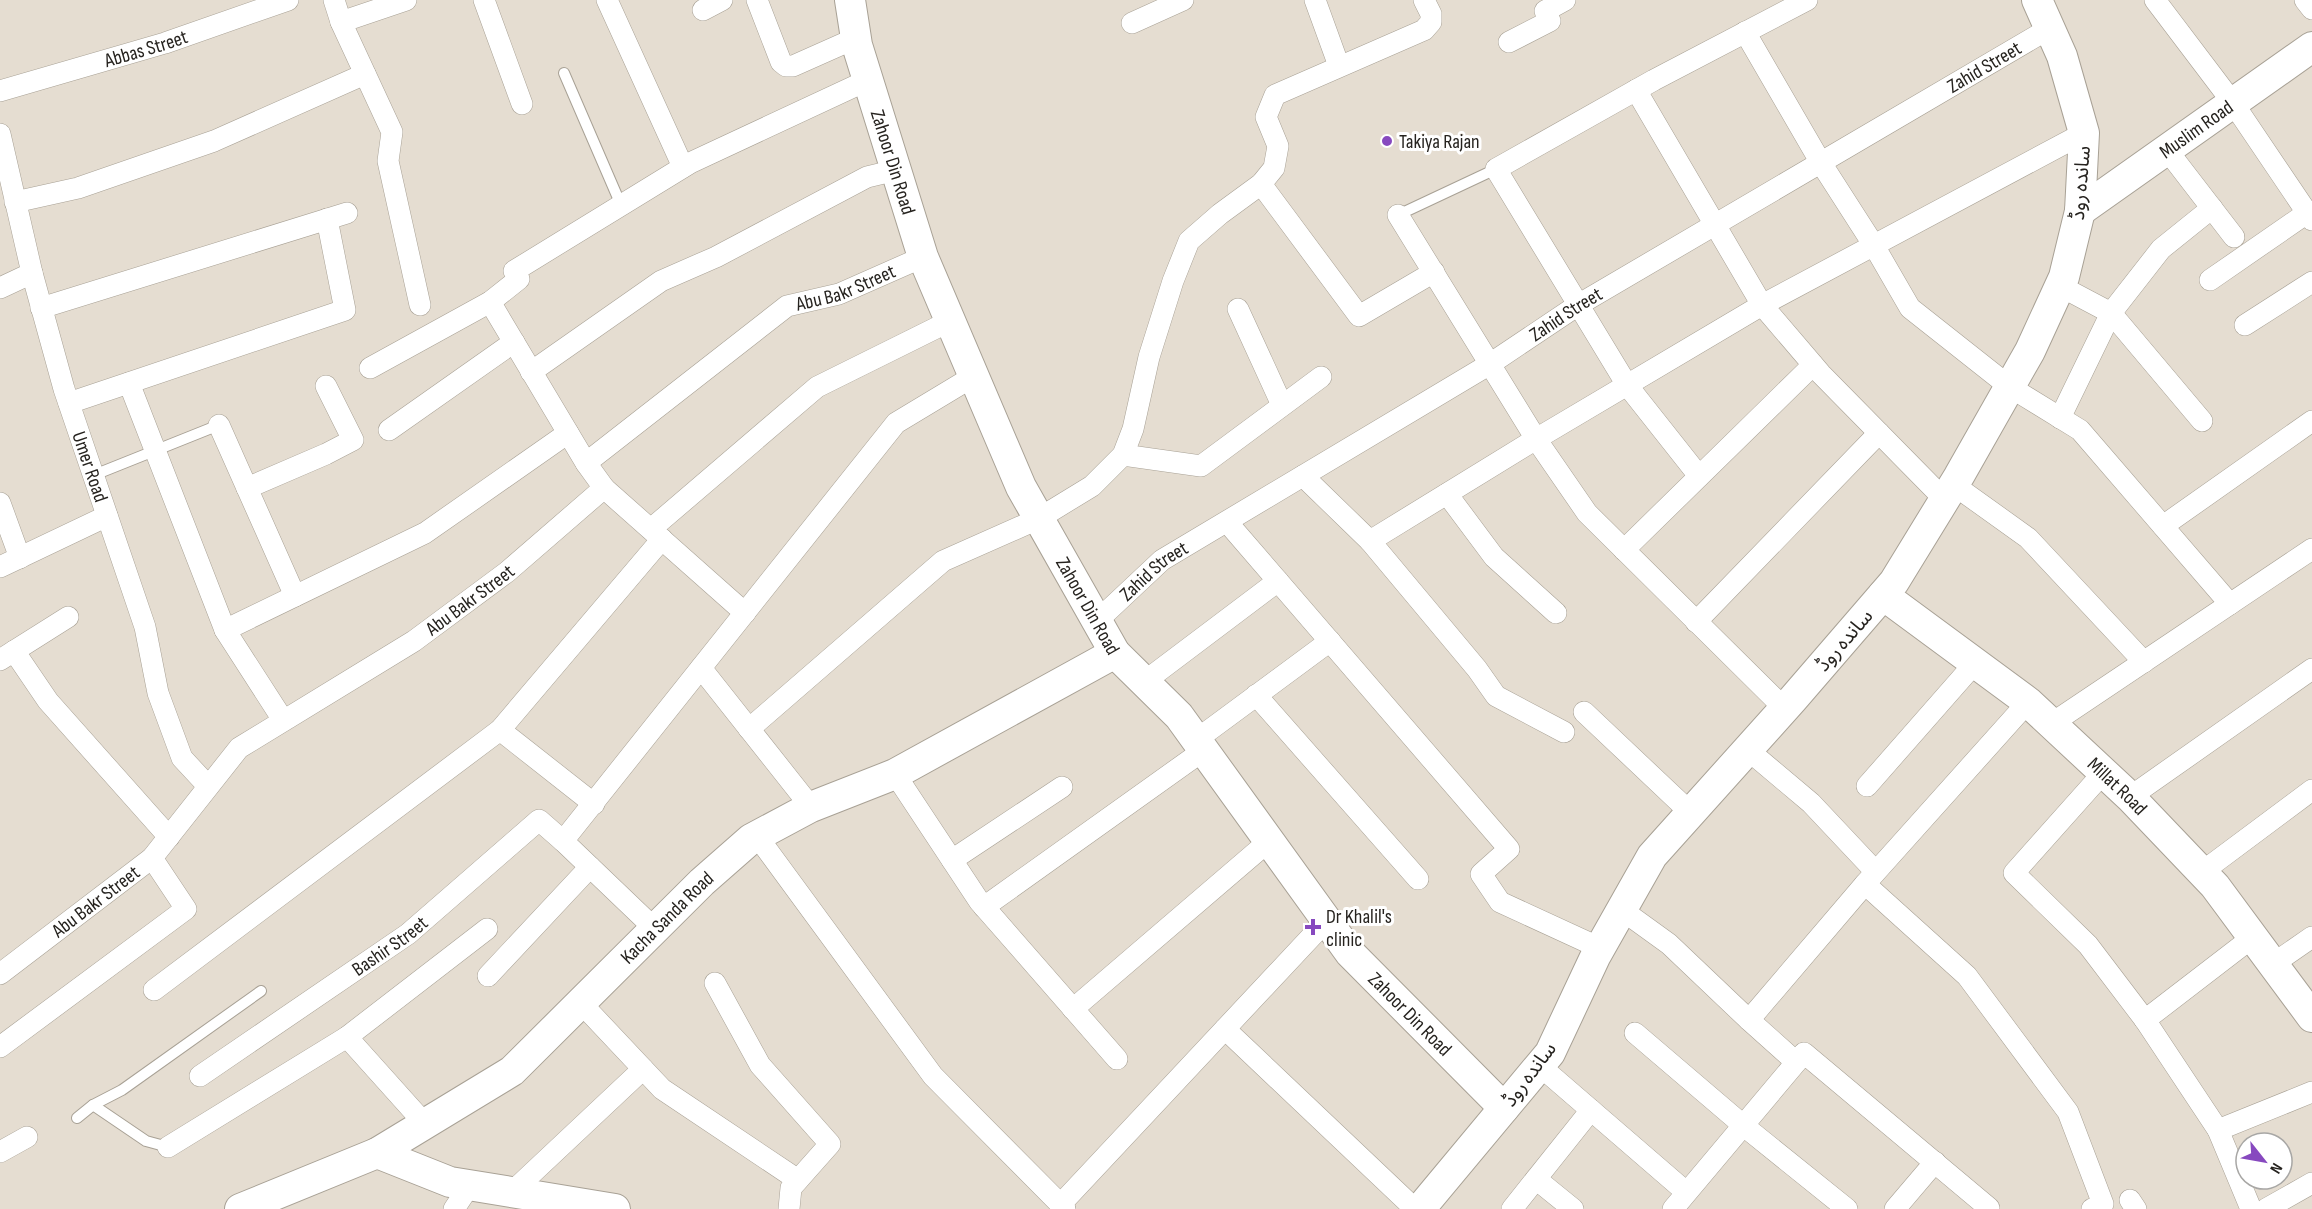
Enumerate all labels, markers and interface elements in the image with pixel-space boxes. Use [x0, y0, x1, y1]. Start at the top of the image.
street label: Abbas Street [101, 25, 191, 73]
street label: Zahid Street [1943, 37, 2026, 99]
street label: Muslim Road [2155, 96, 2238, 164]
street label: Zahoor Din Road [865, 107, 920, 218]
place label: Takiya Rajan [1399, 130, 1480, 154]
marker: Takiya Rajan [1380, 134, 1394, 148]
street label: ساندہ روڈ [2066, 145, 2096, 221]
street label: Abu Bakr Street [793, 260, 899, 317]
street label: Zahid Street [1525, 282, 1607, 347]
street label: Umer Road [66, 429, 113, 505]
street label: Zahid Street [1115, 536, 1193, 606]
street label: Zahoor Din Road [1050, 553, 1125, 659]
street label: Abu Bakr Street [421, 560, 520, 642]
street label: ساندہ روڈ [1811, 605, 1878, 677]
street label: Millat Road [2082, 753, 2152, 821]
street label: Abu Bakr Street [47, 861, 145, 944]
street label: Kacha Sanda Road [616, 867, 719, 969]
place label: Dr Khalil's clinic [1326, 905, 1392, 952]
street label: Bashir Street [348, 911, 433, 982]
marker: Dr Khalil's clinic [1304, 918, 1322, 936]
street label: Zahoor Din Road [1363, 967, 1456, 1061]
street label: ساندہ روڈ [1498, 1038, 1562, 1112]
north arrow [2234, 1131, 2294, 1191]
text: N [2265, 1159, 2286, 1177]

